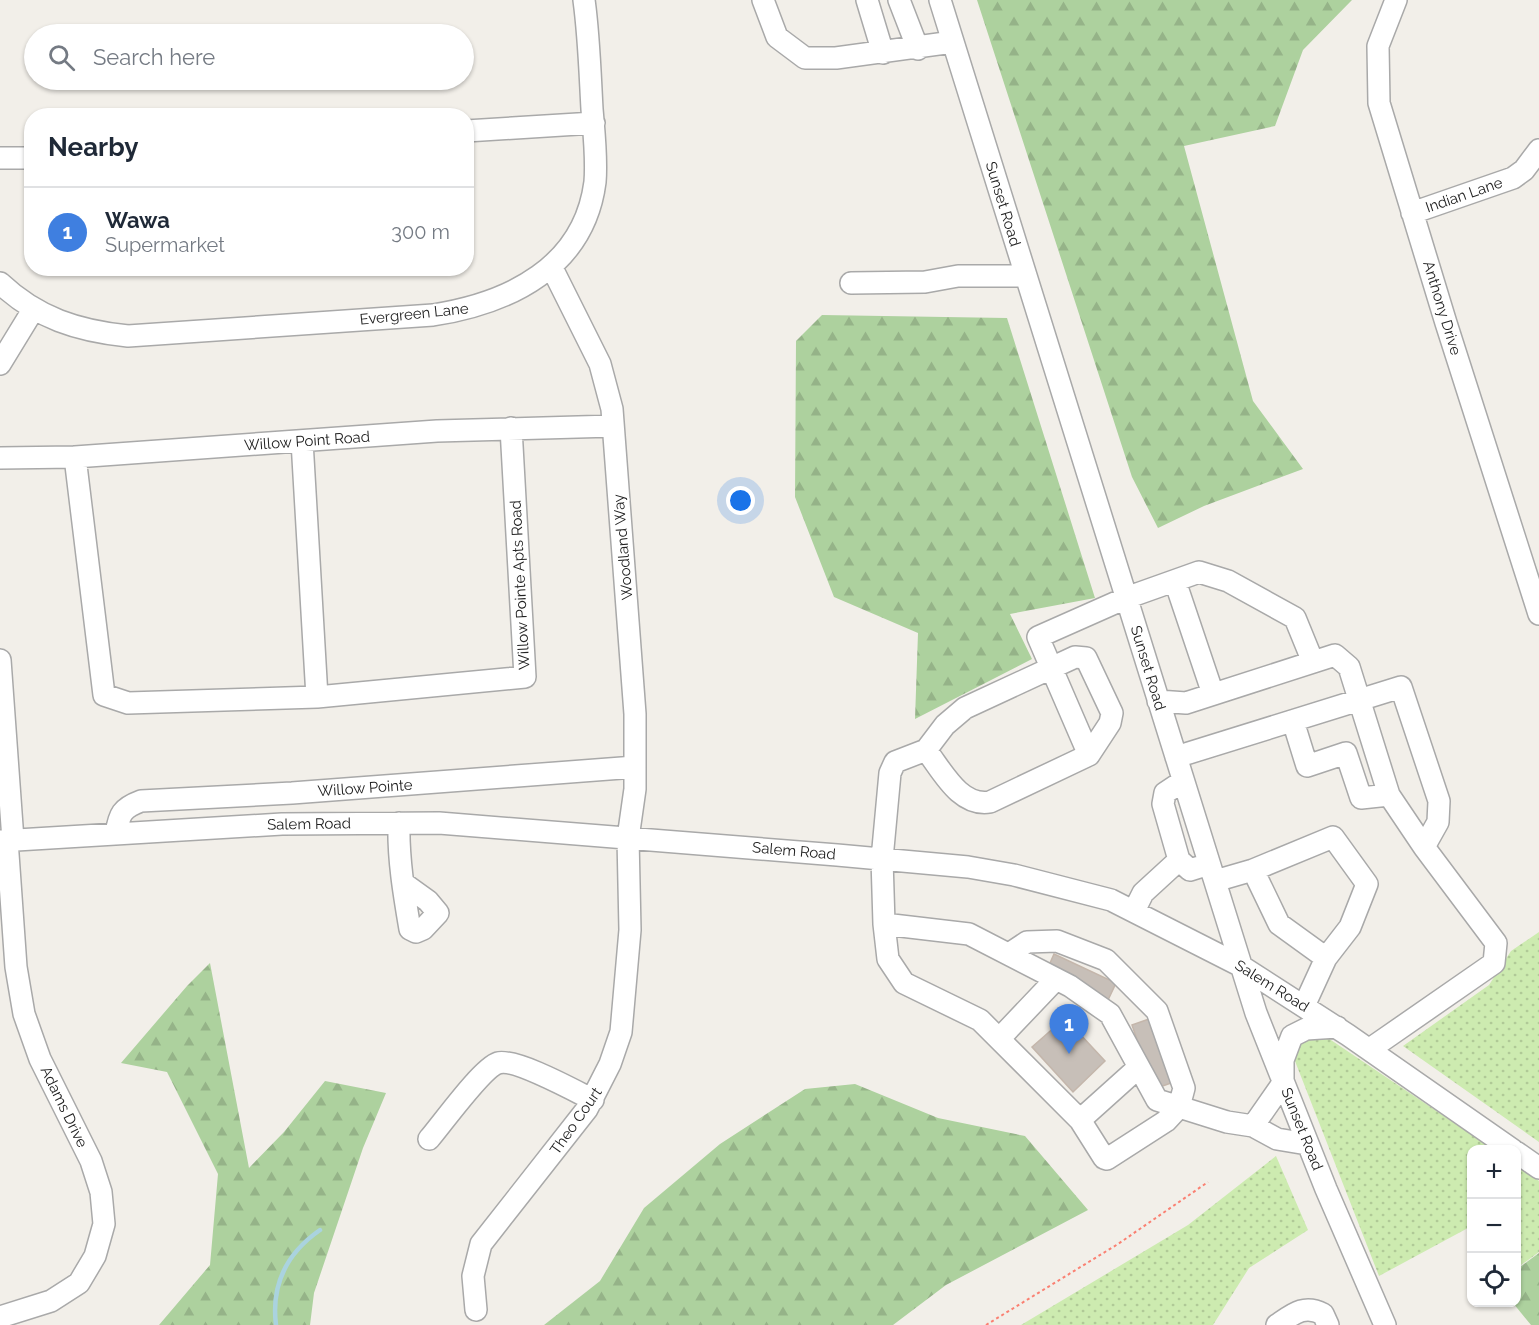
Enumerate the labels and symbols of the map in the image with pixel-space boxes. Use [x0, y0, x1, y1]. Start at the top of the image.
street label: Sunset Road [982, 159, 1024, 249]
street label: Indian Lane [1423, 173, 1505, 217]
street label: Anthony Drive [1419, 259, 1465, 357]
street label: Evergreen Lane [359, 299, 470, 329]
street label: Willow Point Road [243, 428, 371, 454]
your location [726, 486, 755, 515]
street label: Woodland Way [609, 493, 637, 601]
street label: Willow Pointe Apts Road [507, 500, 533, 670]
street label: Sunset Road [1127, 623, 1169, 713]
street label: Willow Pointe [317, 776, 413, 800]
street label: Salem Road [267, 814, 351, 834]
street label: Salem Road [751, 838, 837, 864]
street label: Salem Road [1232, 956, 1312, 1016]
pin: 1 [1050, 1004, 1088, 1054]
street label: Adams Drive [37, 1063, 91, 1151]
street label: Theo Court [546, 1084, 606, 1158]
street label: Sunset Road [1277, 1085, 1327, 1173]

